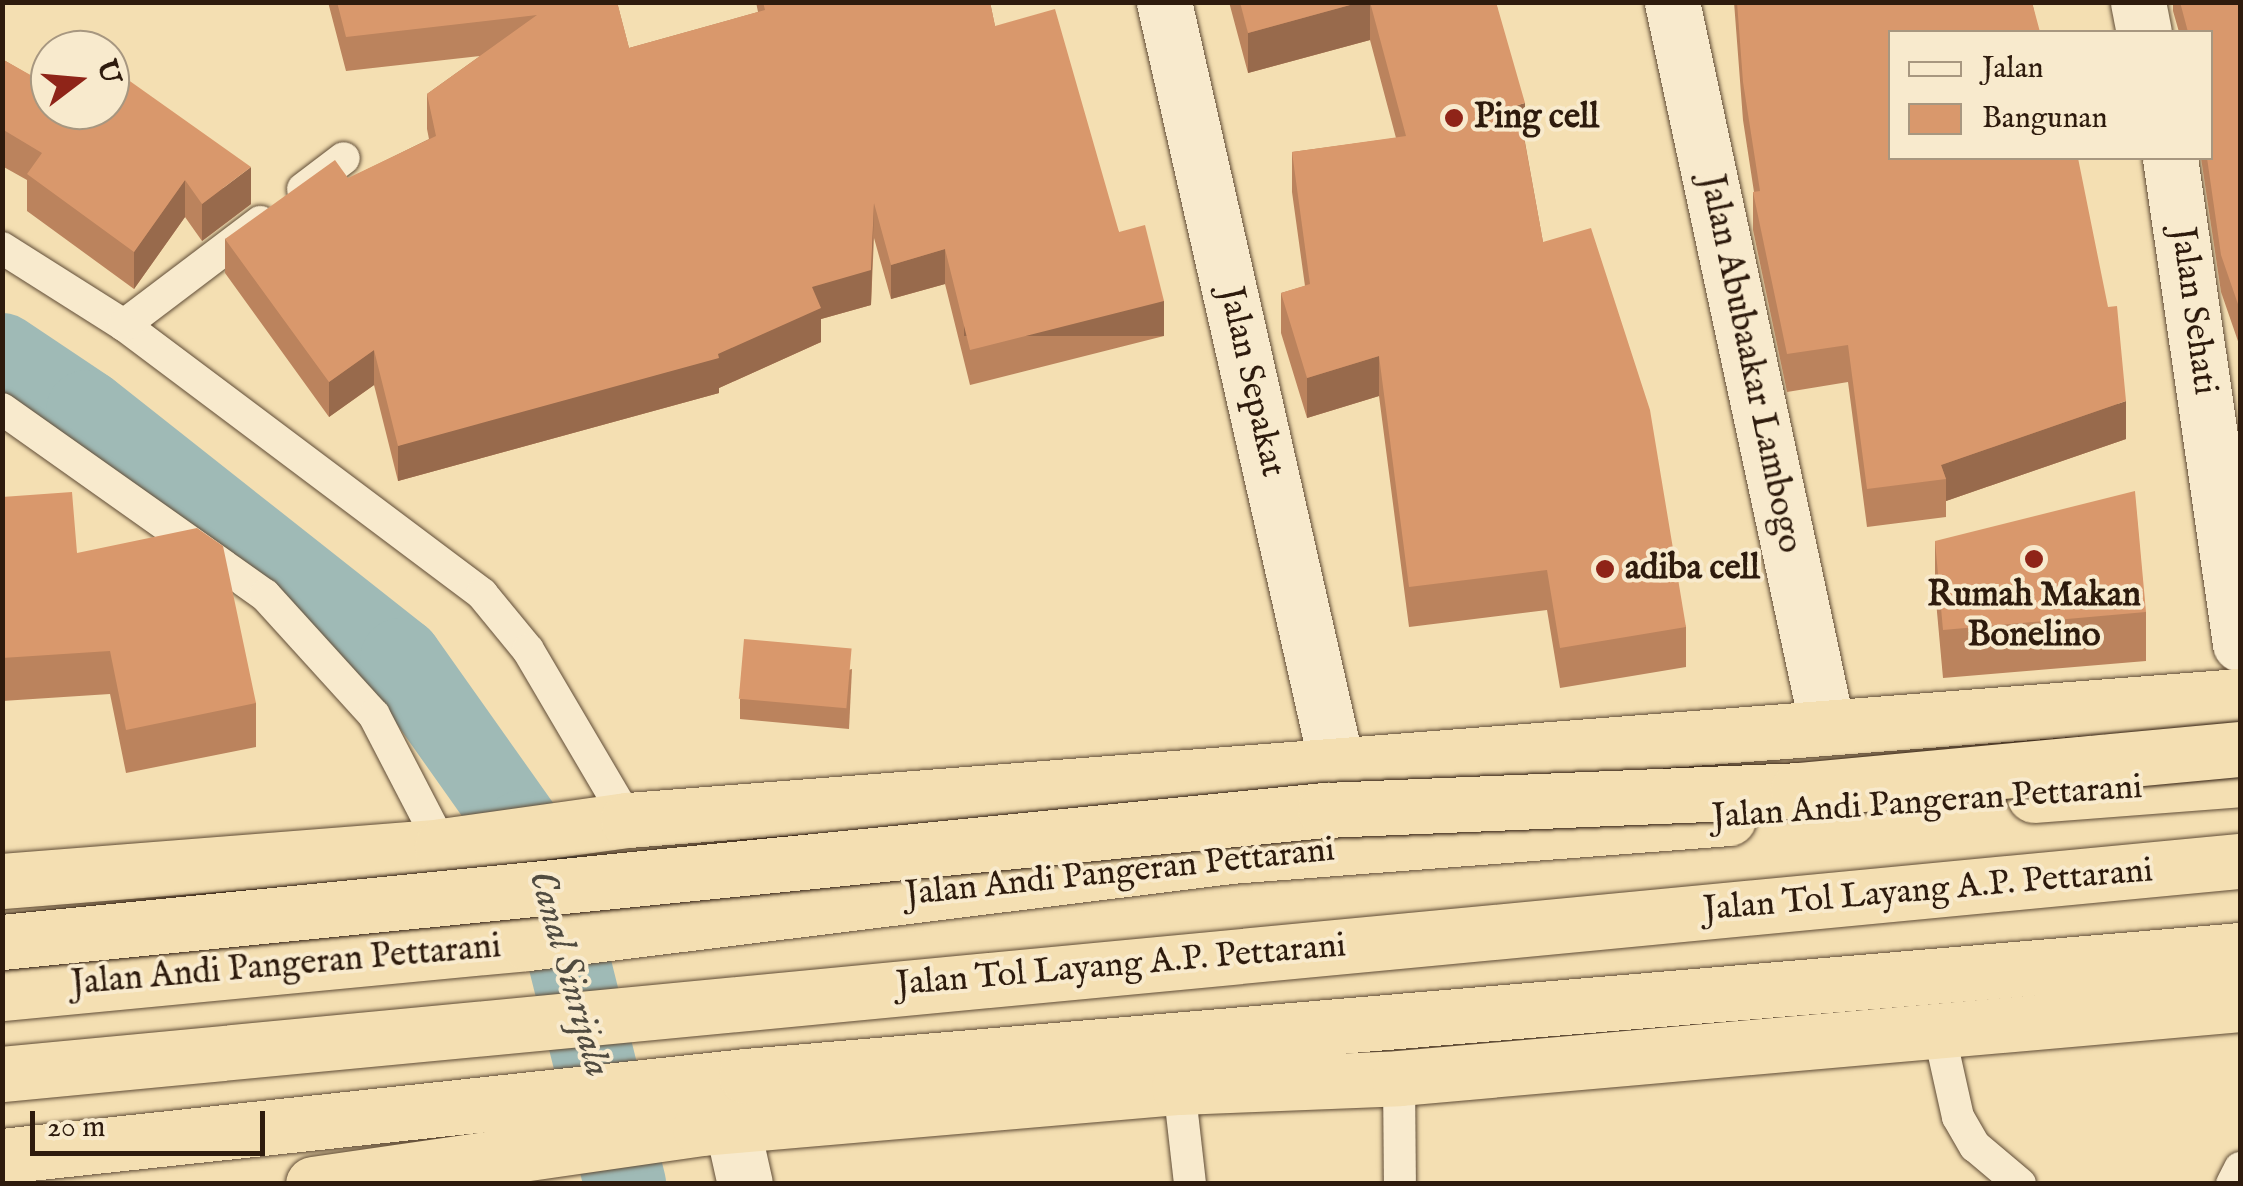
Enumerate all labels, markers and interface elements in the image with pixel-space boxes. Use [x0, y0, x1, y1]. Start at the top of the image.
north arrow [30, 30, 130, 130]
legend [1888, 30, 2213, 160]
text: Jalan [1982, 50, 2044, 88]
text: U [87, 56, 127, 88]
place label: Ping cell [1474, 97, 1599, 139]
text: Bangunan [1982, 100, 2108, 138]
marker: Ping cell [1443, 107, 1465, 129]
street label: Jalan Abubaakar Lambogo [1689, 171, 1811, 557]
street label: Jalan Sehati [2160, 225, 2226, 397]
street label: Jalan Sepakat [1209, 283, 1293, 481]
place label: adiba cell [1625, 548, 1760, 590]
marker: Rumah Makan Bonelino [2023, 548, 2045, 570]
marker: adiba cell [1594, 558, 1616, 580]
place label: Rumah Makan Bonelino [1927, 575, 2141, 657]
street label: Jalan Andi Pangeran Pettarani [1710, 767, 2144, 839]
street label: Jalan Andi Pangeran Pettarani [903, 830, 1337, 916]
street label: Jalan Tol Layang A.P. Pettarani [1701, 850, 2155, 932]
water label: Canal Sinrijala [517, 866, 619, 1082]
street label: Jalan Tol Layang A.P. Pettarani [894, 925, 1348, 1007]
street label: Jalan Andi Pangeran Pettarani [69, 926, 503, 1006]
scale bar [35, 1091, 270, 1153]
text: 20 m [47, 1109, 106, 1147]

